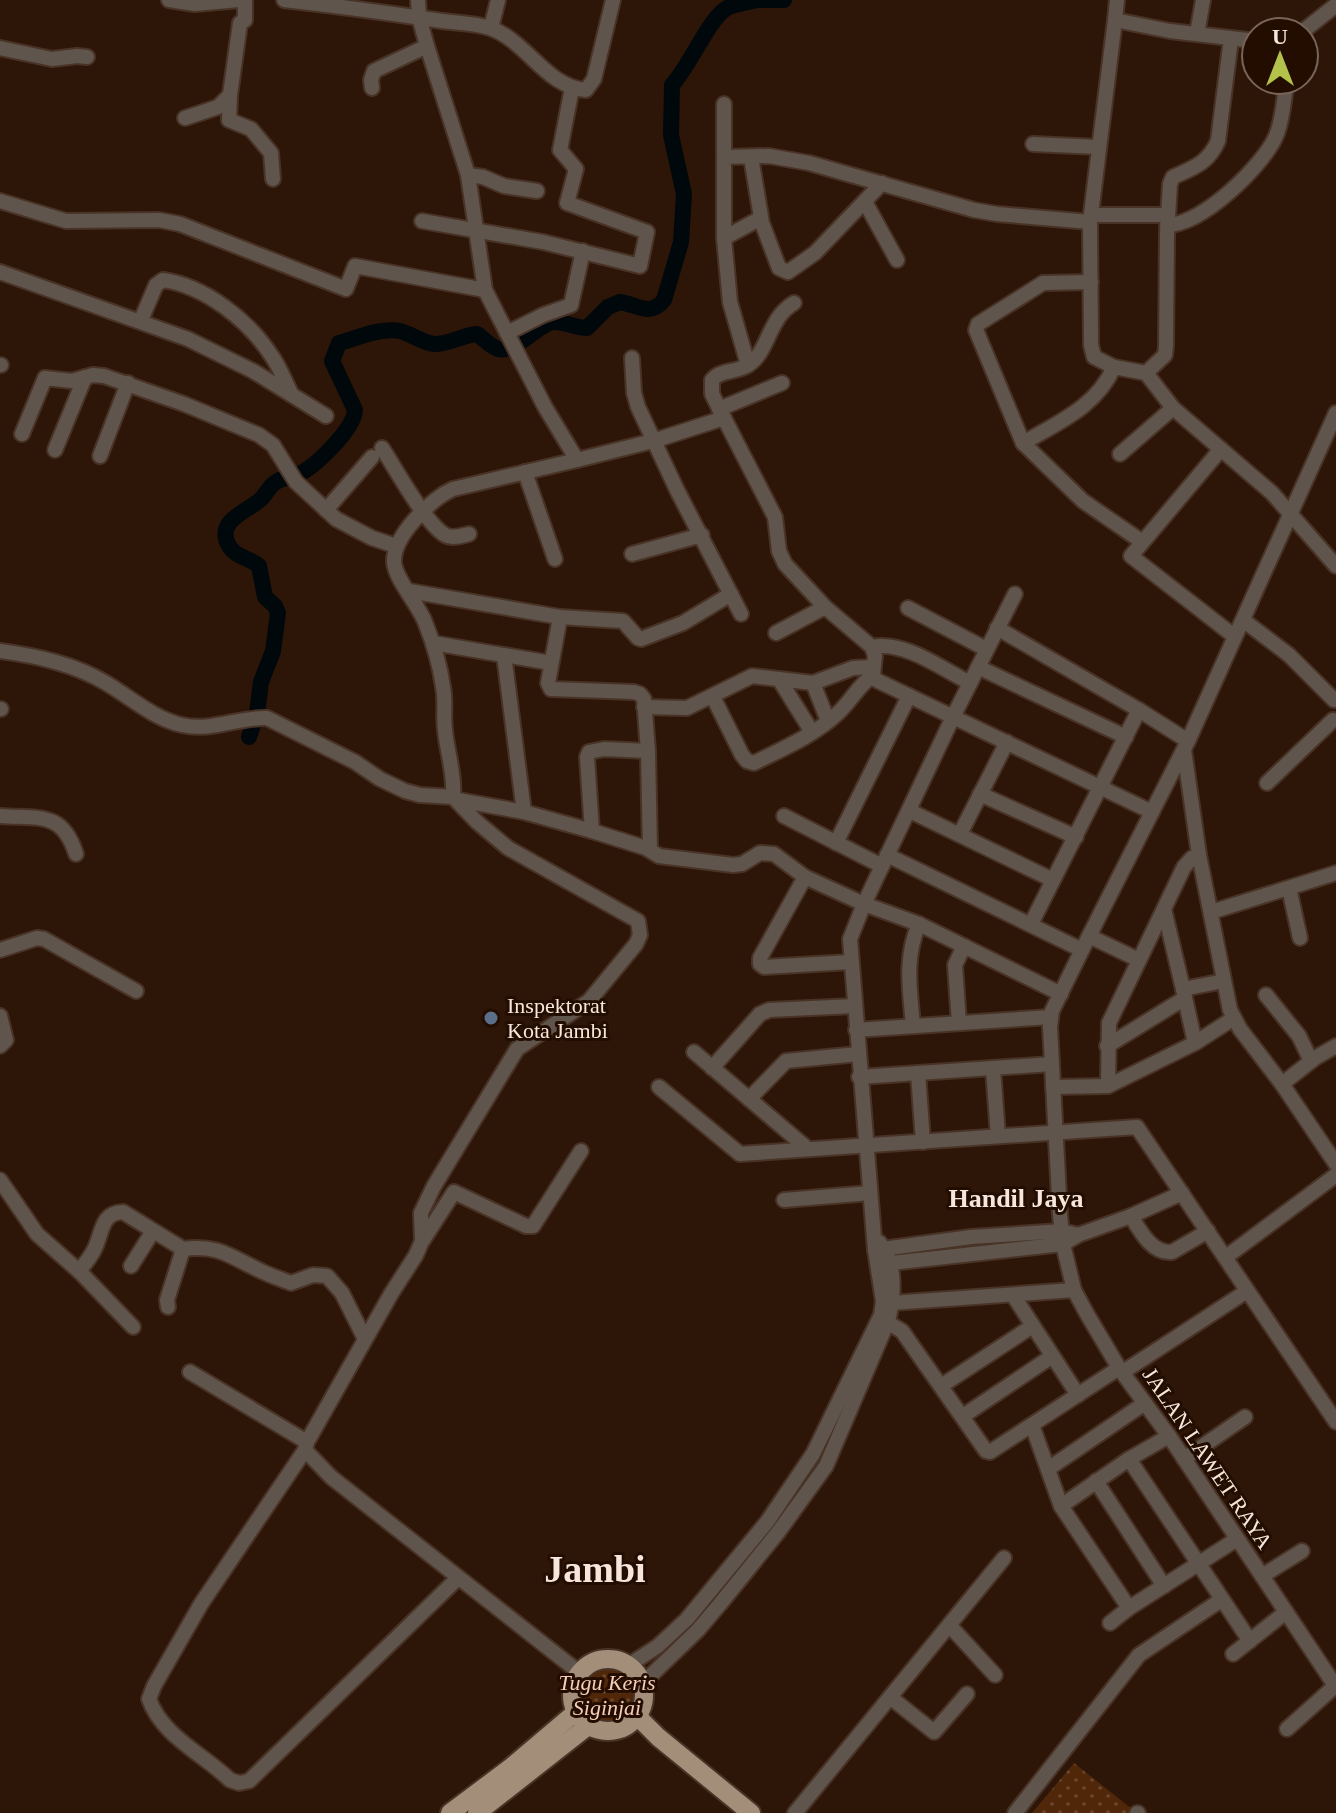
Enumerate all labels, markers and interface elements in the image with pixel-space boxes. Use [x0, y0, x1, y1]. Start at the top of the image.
north arrow [1240, 16, 1320, 96]
text: U [1272, 24, 1288, 49]
place label: Inspektorat Kota Jambi [507, 993, 608, 1043]
marker: Inspektorat Kota Jambi [482, 1009, 500, 1027]
district label: Handil Jaya [948, 1184, 1084, 1213]
street label: JALAN LAWET RAYA [1138, 1363, 1278, 1554]
district label: Jambi [544, 1548, 646, 1590]
park label: Tugu Keris Siginjai [558, 1670, 656, 1720]

